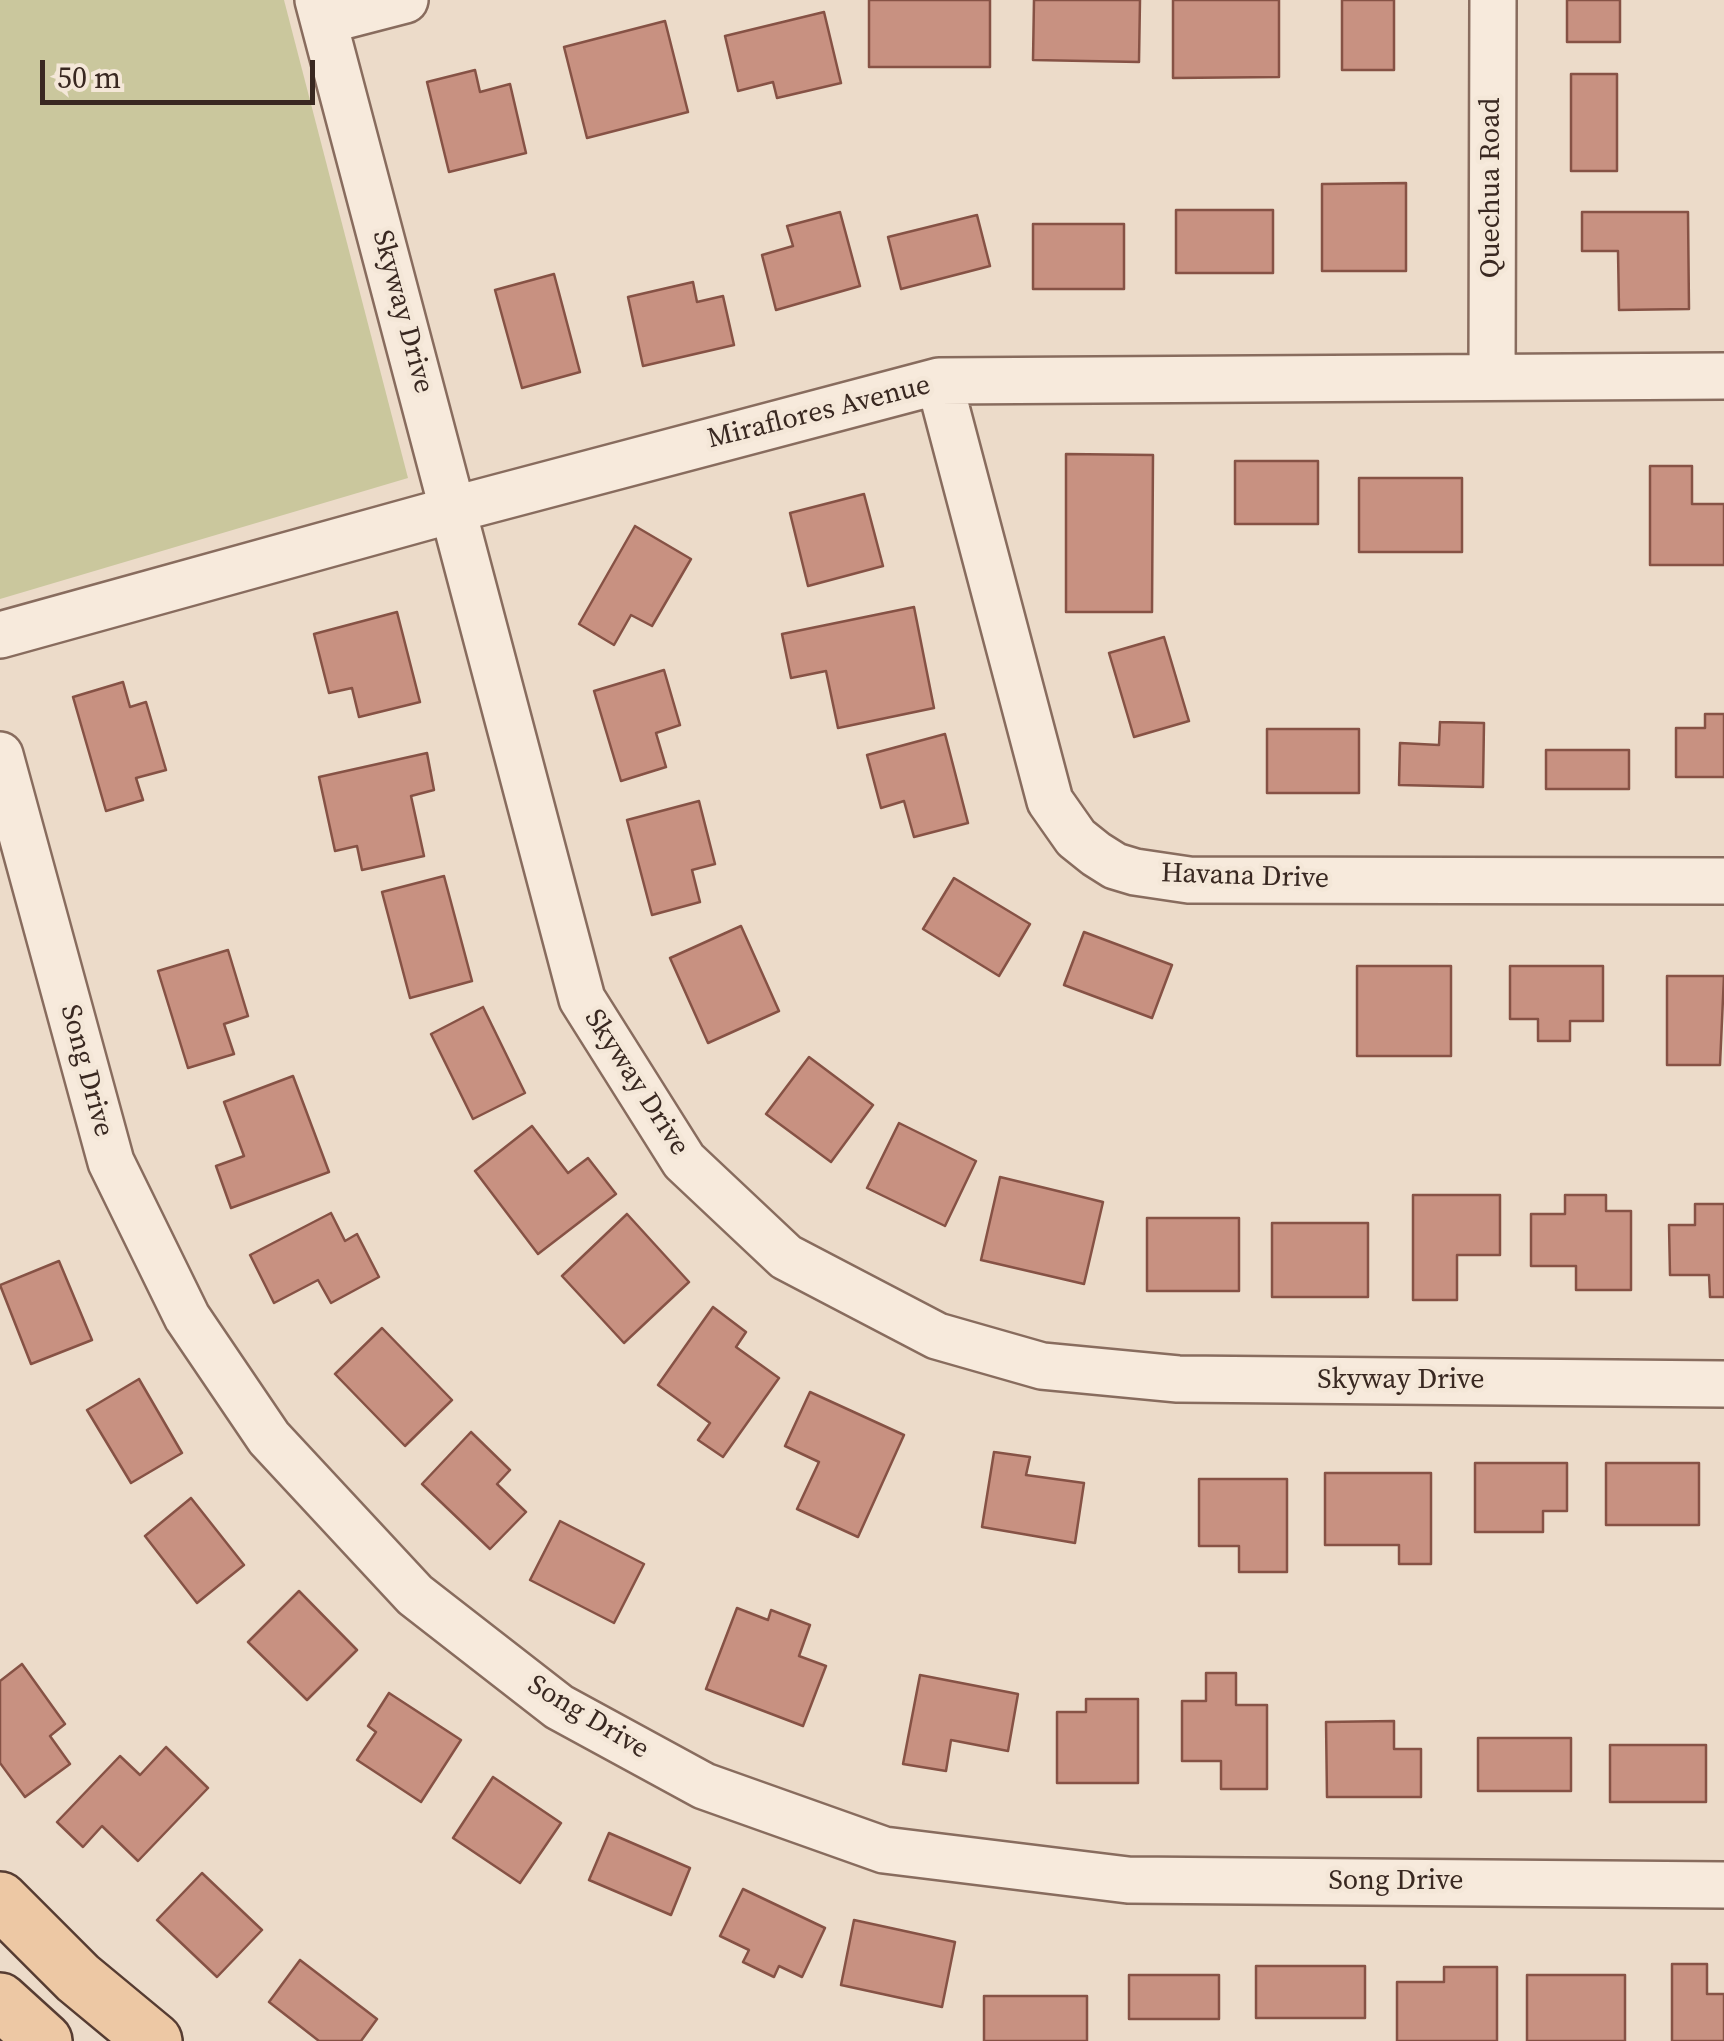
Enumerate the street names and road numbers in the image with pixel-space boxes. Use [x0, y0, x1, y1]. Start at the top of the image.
street label: Quechua Road [1475, 98, 1509, 278]
street label: Skyway Drive [364, 227, 440, 397]
street label: Miraflores Avenue [704, 369, 934, 457]
street label: Havana Drive [1160, 857, 1330, 897]
street label: Song Drive [52, 1001, 120, 1141]
street label: Skyway Drive [576, 1004, 696, 1162]
street label: Skyway Drive [1317, 1364, 1485, 1398]
street label: Song Drive [521, 1669, 655, 1767]
street label: Song Drive [1328, 1865, 1464, 1899]

